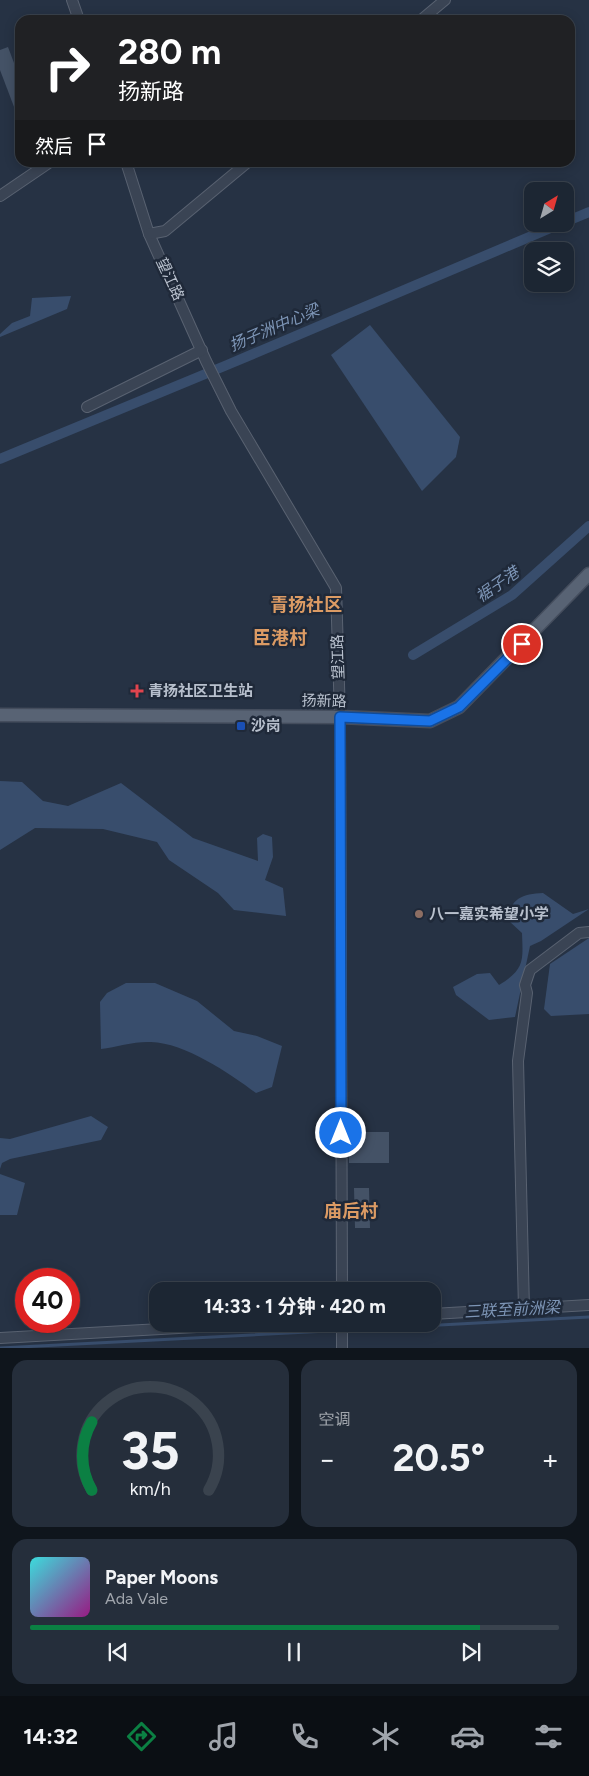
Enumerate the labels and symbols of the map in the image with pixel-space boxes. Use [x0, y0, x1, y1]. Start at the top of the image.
north arrow [524, 182, 574, 232]
street label: 望江路 [152, 255, 188, 303]
water label: 扬子洲中心梁 [226, 299, 324, 355]
water label: 裾子港 [472, 562, 524, 606]
district label: 青扬社区 [270, 594, 342, 616]
pin [501, 623, 543, 665]
district label: 臣港村 [253, 627, 307, 649]
street label: 望江路 [328, 634, 348, 680]
place label: 青扬社区卫生站 [148, 682, 253, 700]
marker: 青扬社区卫生站 [130, 684, 144, 698]
street label: 扬新路 [301, 692, 347, 710]
place label: 沙岗 [251, 717, 281, 735]
marker: 沙岗 [235, 720, 247, 732]
place label: 八一嘉实希望小学 [429, 905, 549, 923]
marker: 八一嘉实希望小学 [413, 908, 425, 920]
position arrow [314, 1106, 366, 1158]
district label: 庙后村 [324, 1200, 378, 1222]
speed limit sign: 40 [15, 1268, 80, 1333]
water label: 三联至前洲梁 [464, 1297, 562, 1321]

